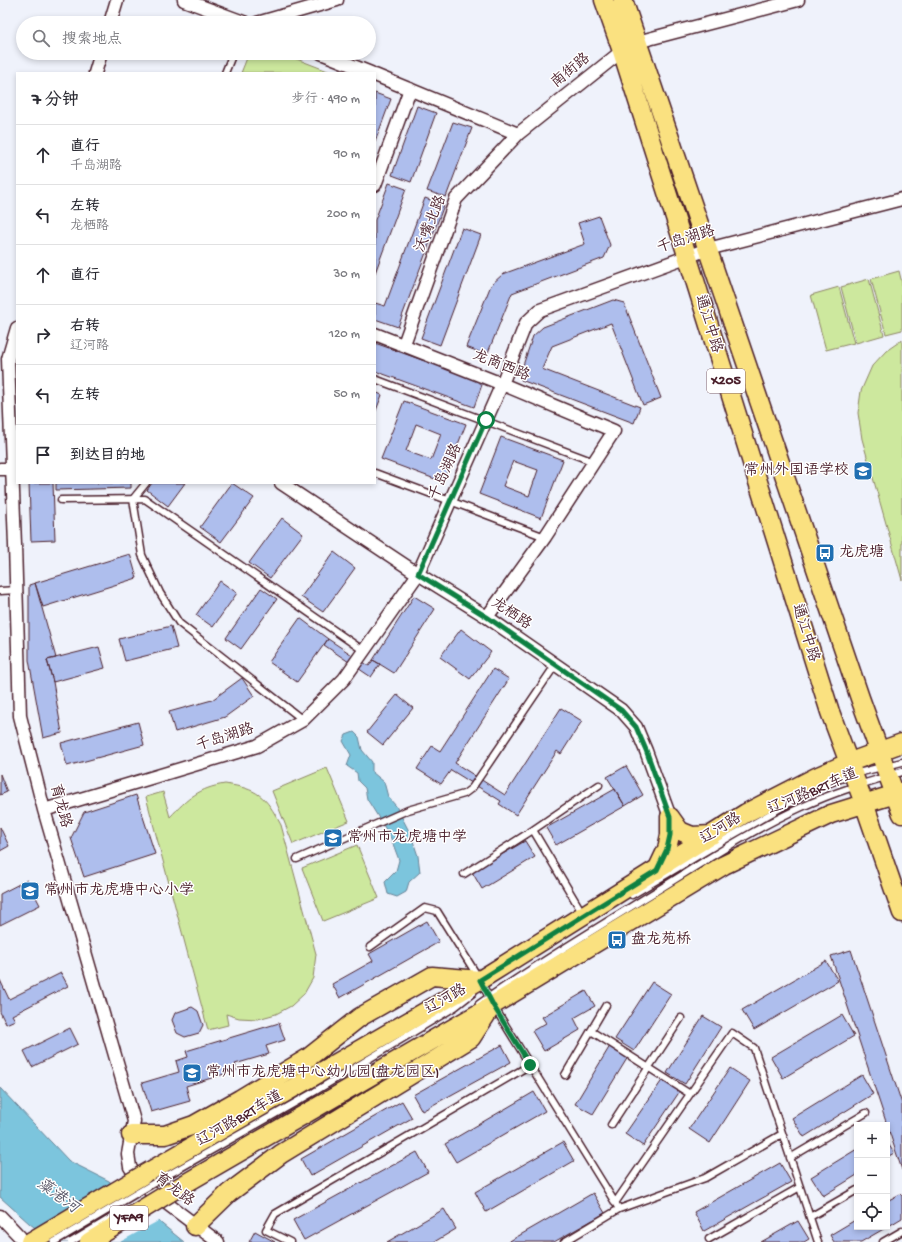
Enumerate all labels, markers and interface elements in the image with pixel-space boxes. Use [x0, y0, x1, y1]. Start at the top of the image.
search box [16, 16, 376, 60]
icon: search [30, 27, 52, 49]
text: 搜索地点 [62, 31, 122, 49]
street label: 南街路 [547, 49, 594, 92]
text: 7 分钟 [32, 91, 79, 111]
text: 步行 · 490 m [291, 92, 360, 107]
text: 直行 [70, 138, 100, 156]
icon: ahead [32, 144, 54, 166]
text: 90 m [334, 147, 360, 162]
text: 千岛湖路 [70, 159, 122, 174]
street label: 沃嘴北路 [410, 192, 451, 255]
text: 左转 [70, 198, 100, 216]
icon: left [32, 204, 54, 226]
text: 200 m [327, 207, 360, 222]
text: 龙栖路 [70, 219, 109, 234]
street label: 千岛湖路 [655, 222, 717, 258]
icon: ahead [32, 264, 54, 286]
text: 直行 [70, 267, 100, 285]
text: 30 m [334, 267, 360, 282]
street label: 通江中路 [691, 293, 725, 355]
text: 右转 [70, 318, 100, 336]
icon: right [32, 324, 54, 346]
text: 120 m [329, 327, 360, 342]
text: 辽河路 [70, 339, 109, 354]
street label: 龙商西路 [470, 345, 533, 386]
road number: X205 [707, 369, 745, 393]
icon: left [32, 384, 54, 406]
text: 左转 [70, 387, 100, 405]
text: 50 m [333, 387, 360, 402]
route start [477, 411, 495, 429]
street label: 千岛湖路 [426, 441, 466, 503]
icon: arrive [32, 444, 54, 466]
text: 到达目的地 [70, 447, 145, 465]
school or university icon: 常州外国语学校 [852, 460, 874, 482]
place label: 常州外国语学校 [744, 461, 849, 480]
bus stop icon: 龙虎塘 [814, 542, 836, 564]
place label: 龙虎塘 [839, 544, 884, 562]
street label: 龙栖路 [487, 594, 535, 634]
street label: 通江中路 [788, 602, 822, 664]
street label: 千岛湖路 [194, 720, 256, 756]
street label: 辽河路BRT车道 [765, 765, 861, 819]
street label: 育龙路 [45, 782, 75, 830]
street label: 辽河路 [697, 809, 745, 849]
school or university icon: 常州市龙虎塘中学 [322, 827, 344, 849]
place label: 常州市龙虎塘中学 [347, 828, 467, 847]
school or university icon: 常州市龙虎塘中心小学 [19, 880, 41, 902]
place label: 常州市龙虎塘中心小学 [44, 881, 194, 900]
bus stop icon: 盘龙苑桥 [606, 929, 628, 951]
place label: 盘龙苑桥 [631, 931, 691, 949]
street label: 辽河路 [422, 981, 470, 1019]
route end [521, 1056, 539, 1074]
school or university icon: 常州市龙虎塘中心幼儿园(盘龙园区) [181, 1062, 203, 1084]
place label: 常州市龙虎塘中心幼儿园(盘龙园区) [206, 1064, 440, 1082]
street label: 辽河路BRT车道 [194, 1087, 286, 1151]
map controls [854, 1122, 890, 1230]
button: + [854, 1122, 890, 1158]
button: − [854, 1158, 890, 1194]
street label: 育龙路 [151, 1169, 197, 1211]
water label: 藻港河 [32, 1174, 86, 1221]
button: locate [854, 1194, 890, 1230]
road number: YFA9 [110, 1206, 148, 1230]

